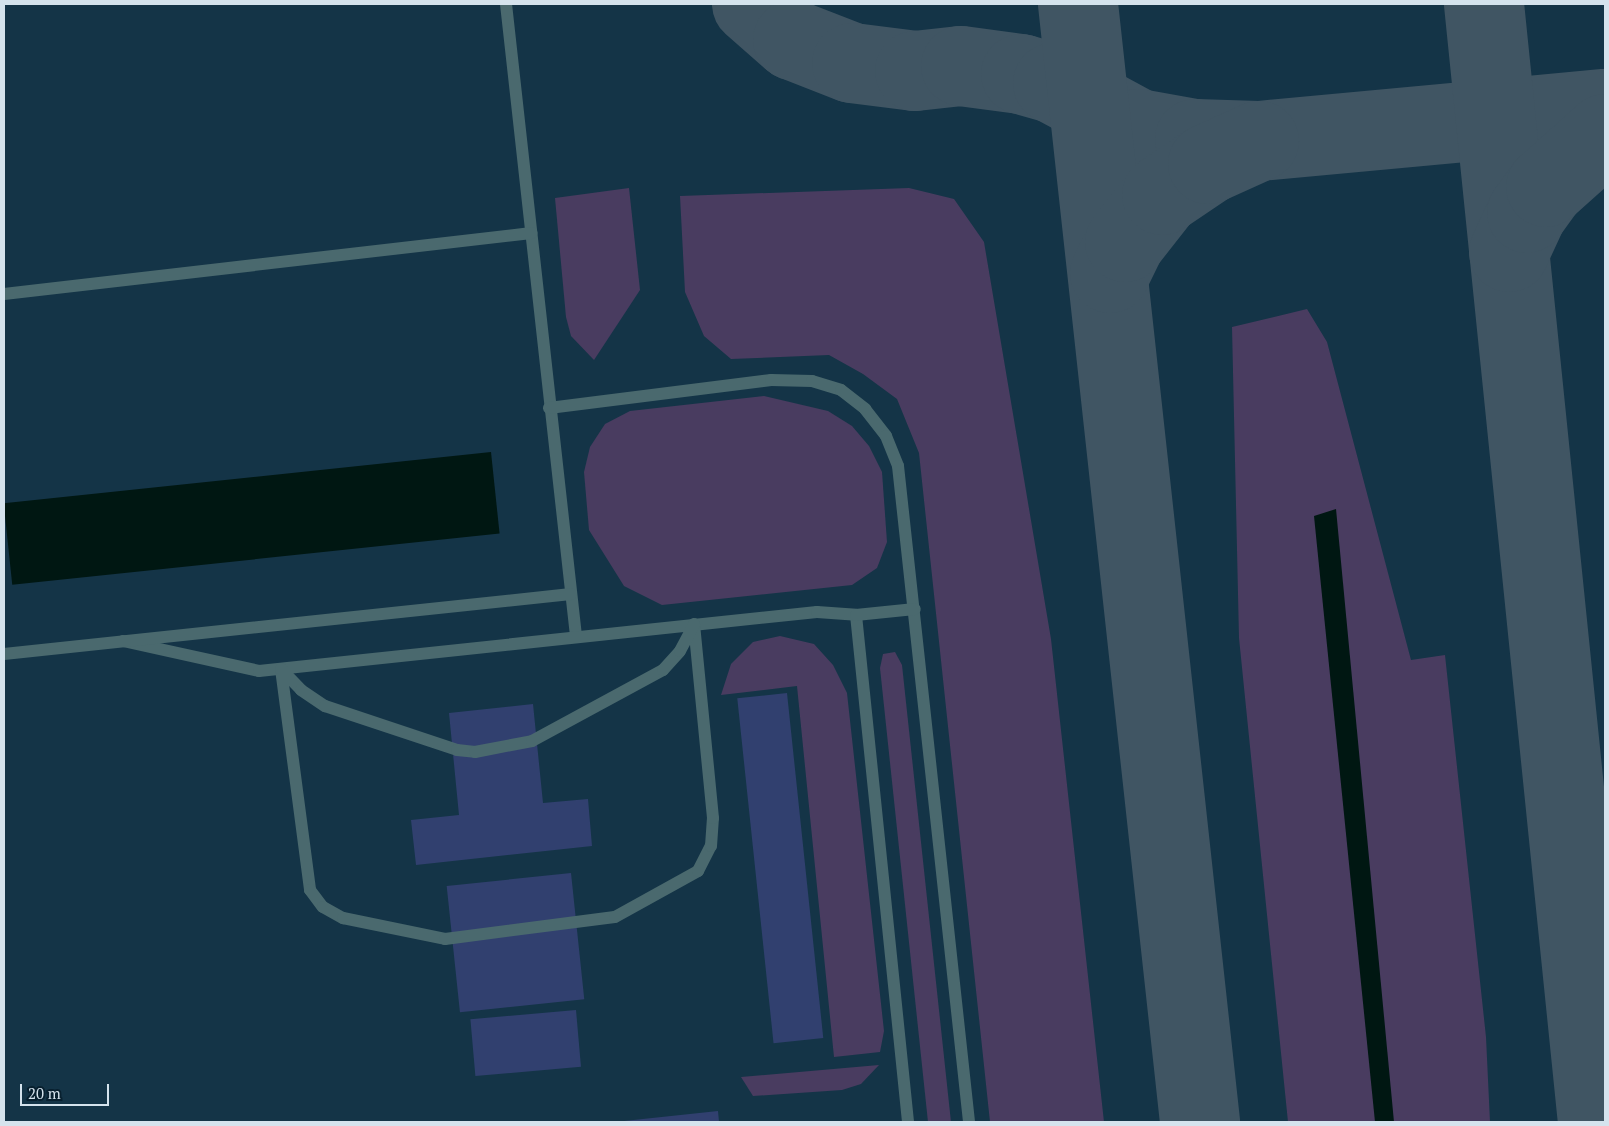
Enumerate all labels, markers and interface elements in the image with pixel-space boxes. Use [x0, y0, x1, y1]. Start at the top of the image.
scale bar [22, 1074, 111, 1106]
text: 20 m [28, 1083, 61, 1103]

